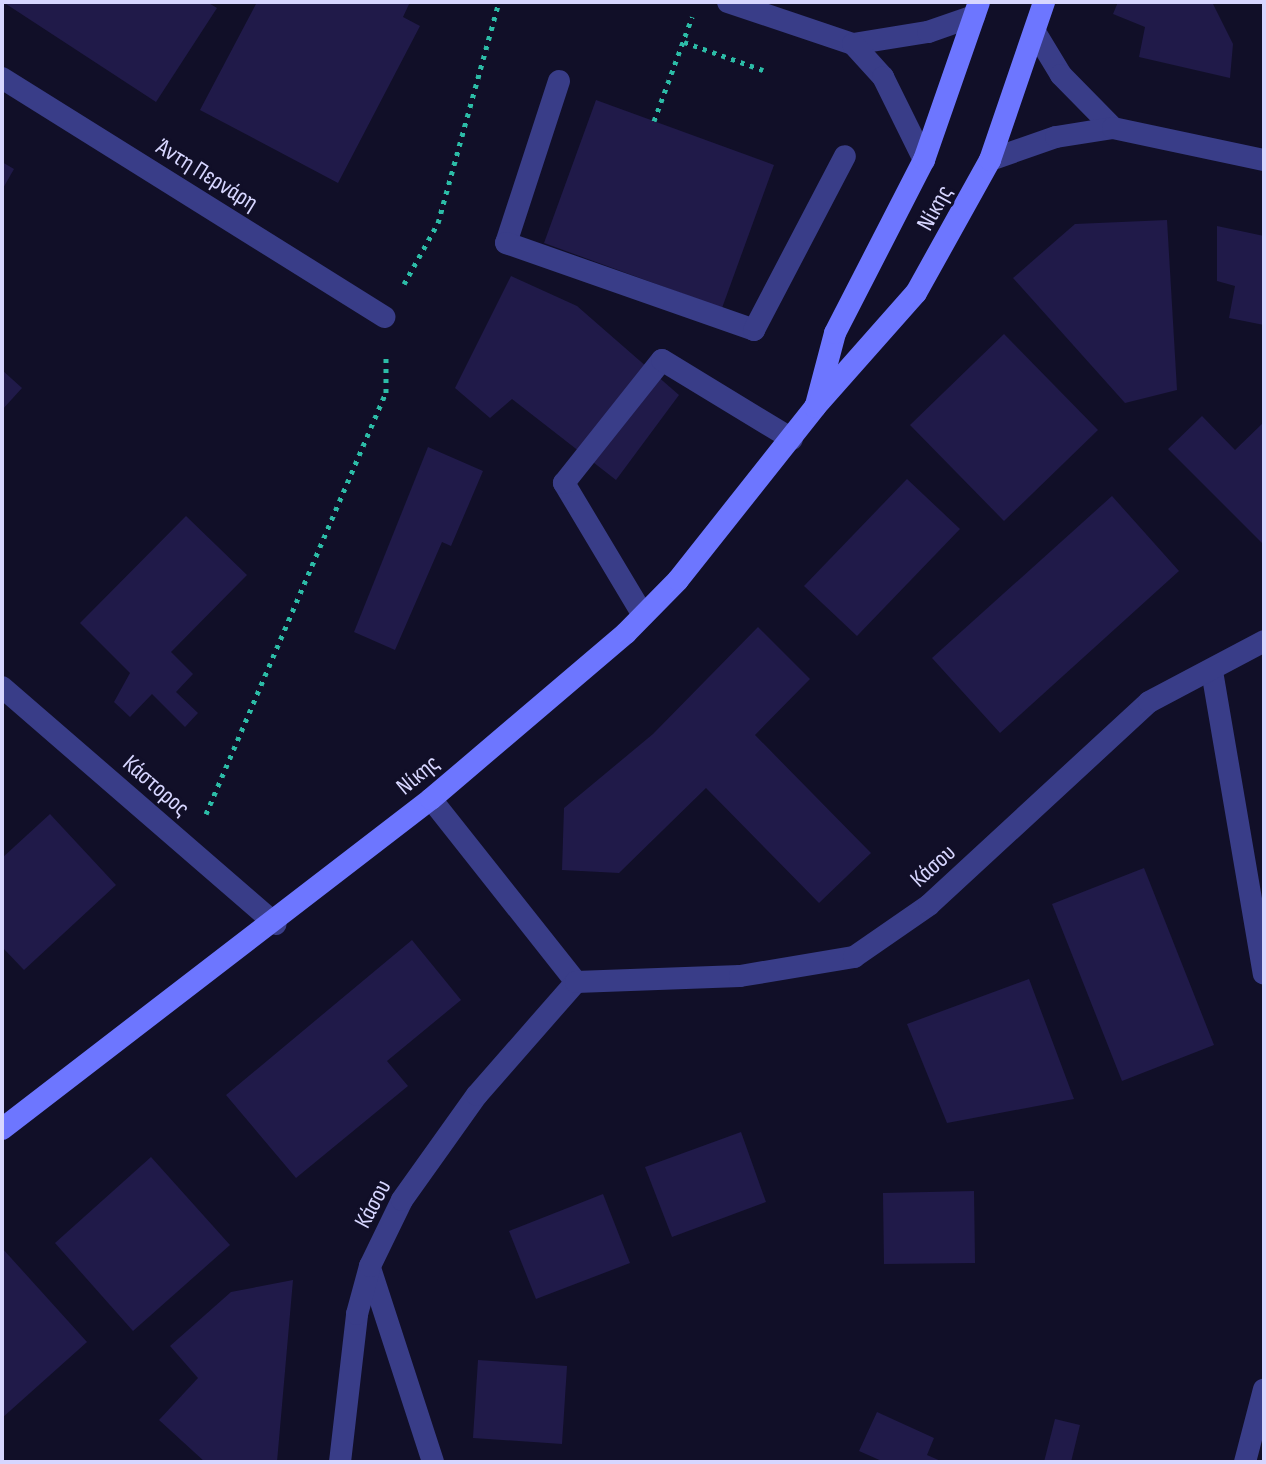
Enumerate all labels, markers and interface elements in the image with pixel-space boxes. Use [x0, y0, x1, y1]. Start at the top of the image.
street label: Άντη Περνάρη [151, 133, 263, 217]
street label: Νίκης [911, 180, 959, 236]
street label: Κάστορος [117, 749, 195, 823]
street label: Νίκης [391, 749, 445, 801]
street label: Κάσου [904, 838, 962, 894]
street label: Κάσου [348, 1175, 398, 1233]

